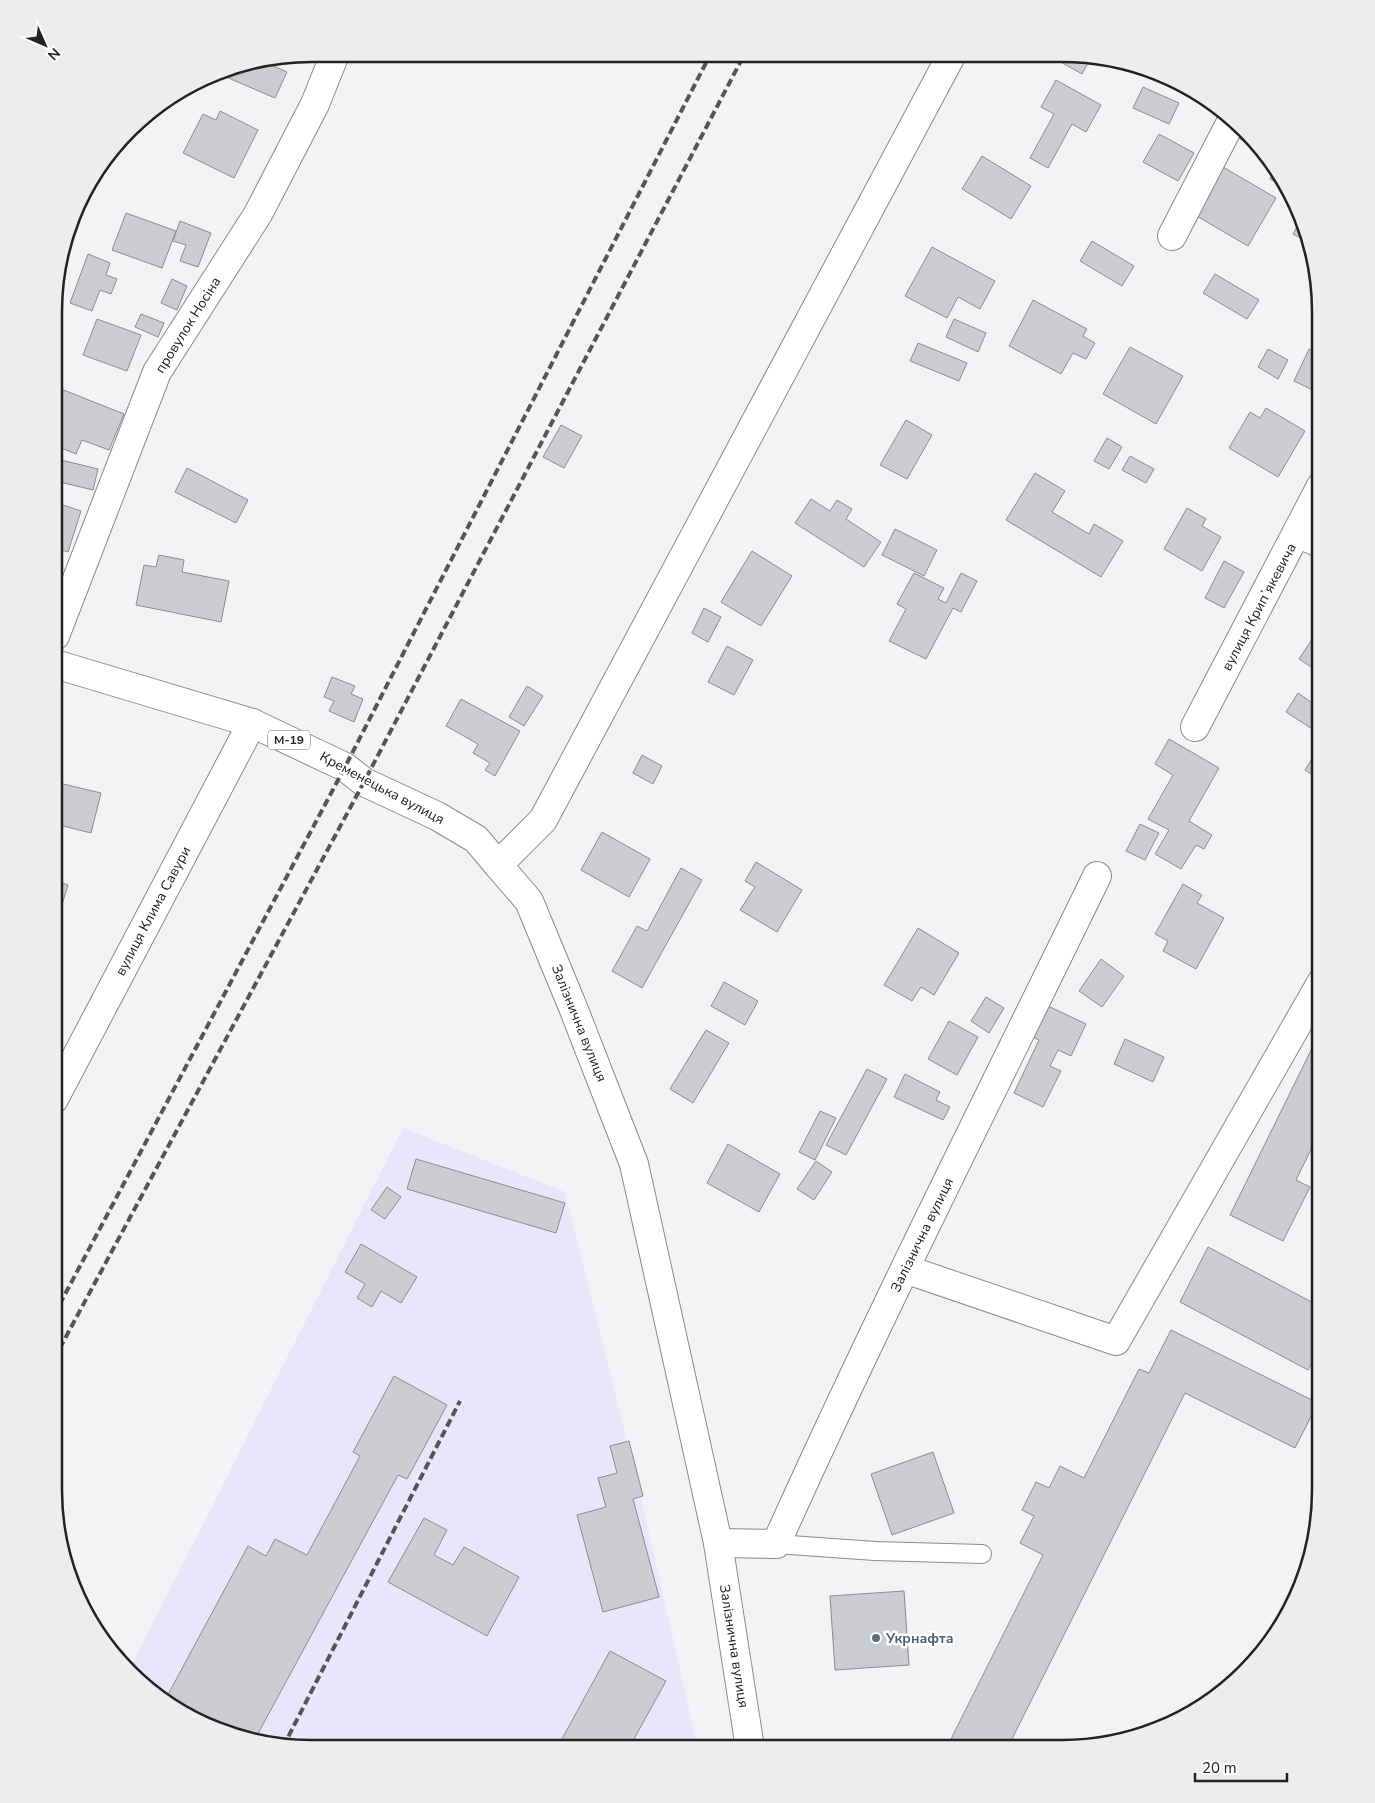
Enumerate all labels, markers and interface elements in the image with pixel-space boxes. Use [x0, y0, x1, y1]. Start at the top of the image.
north arrow [20, 20, 70, 70]
text: N [43, 43, 64, 64]
street label: провулок Носіна [151, 273, 225, 377]
street label: вулиця Крипʼякевича [1217, 540, 1301, 674]
road number: М-19 [268, 730, 310, 750]
street label: Кременецька вулиця [316, 747, 448, 829]
street label: вулиця Клима Савури [111, 843, 195, 979]
street label: Залізнична вулиця [547, 961, 611, 1085]
street label: Залізнична вулиця [886, 1175, 958, 1295]
street label: Залізнична вулиця [715, 1583, 753, 1709]
place label: Укрнафта [885, 1629, 954, 1648]
marker: Укрнафта [870, 1632, 882, 1644]
scale bar [1195, 1750, 1288, 1782]
text: 20 m [1202, 1758, 1237, 1778]

